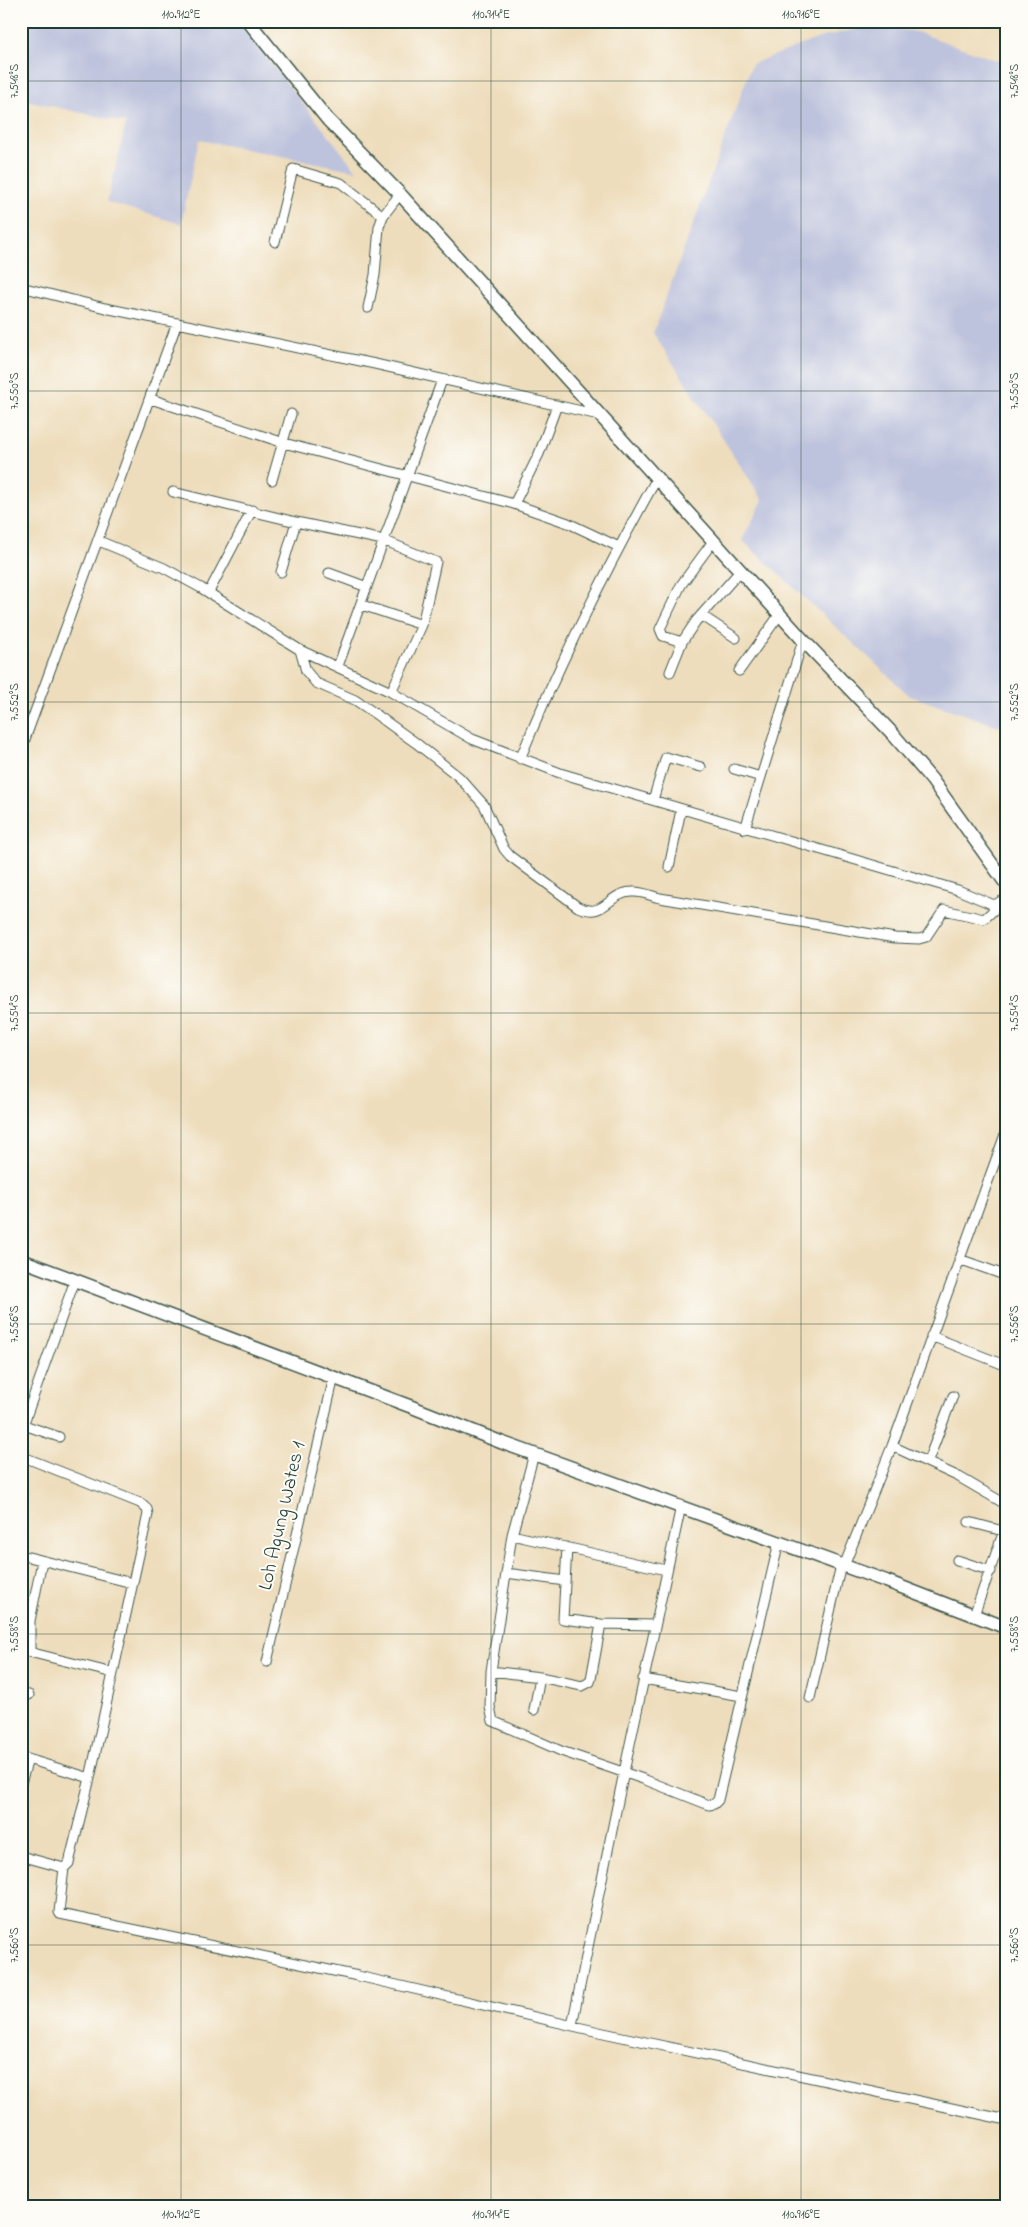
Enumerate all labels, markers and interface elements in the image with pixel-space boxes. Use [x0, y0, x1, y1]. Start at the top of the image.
text: 110.912°E [161, 6, 201, 24]
text: 110.914°E [472, 6, 510, 24]
text: 110.916°E [782, 6, 820, 24]
text: 7.548°S [6, 63, 24, 98]
text: 7.548°S [1006, 63, 1024, 98]
text: 7.550°S [6, 372, 24, 410]
text: 7.550°S [1006, 372, 1024, 410]
text: 7.552°S [6, 683, 24, 721]
text: 7.552°S [1006, 683, 1024, 721]
text: 7.554°S [6, 994, 24, 1031]
text: 7.554°S [1006, 994, 1024, 1031]
text: 7.556°S [6, 1305, 24, 1343]
text: 7.556°S [1006, 1305, 1024, 1343]
street label: Loh Agung Wates 1 [252, 1439, 315, 1593]
text: 7.558°S [6, 1615, 24, 1652]
text: 7.558°S [1006, 1615, 1024, 1652]
text: 7.560°S [6, 1927, 24, 1963]
text: 7.560°S [1006, 1927, 1024, 1963]
text: 110.912°E [161, 2206, 201, 2224]
text: 110.914°E [472, 2206, 510, 2224]
text: 110.916°E [782, 2206, 820, 2224]

